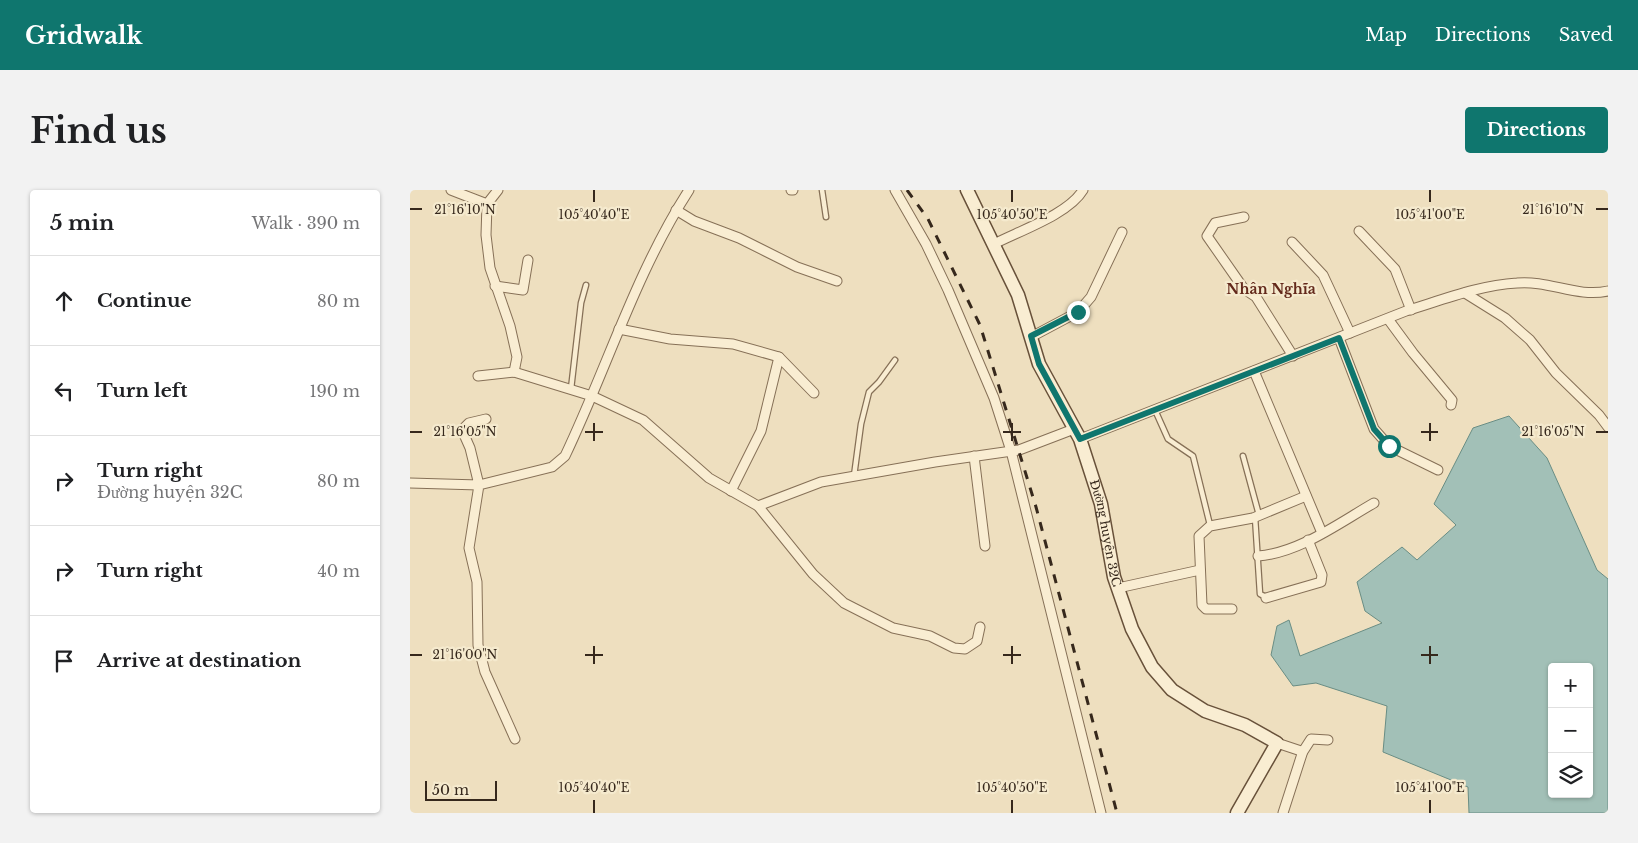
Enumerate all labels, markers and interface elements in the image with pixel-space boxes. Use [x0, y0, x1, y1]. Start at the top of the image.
text: Gridwalk [25, 21, 142, 50]
text: Map [1365, 24, 1407, 46]
text: Directions [1435, 24, 1531, 46]
text: Saved [1559, 24, 1613, 46]
button: Directions [1465, 107, 1608, 153]
text: Find us [30, 109, 167, 152]
text: 21°16'10"N [434, 202, 496, 217]
text: 21°16'10"N [1522, 202, 1584, 217]
text: 105°40'40"E [559, 207, 630, 222]
text: 105°40'50"E [977, 207, 1048, 222]
text: 105°41'00"E [1395, 207, 1465, 222]
text: 5 min [50, 210, 114, 236]
text: Walk · 390 m [252, 213, 360, 233]
district label: Nhân Nghĩa [1226, 280, 1316, 298]
icon: ahead [50, 287, 78, 315]
text: Continue [97, 289, 192, 312]
text: 80 m [317, 291, 360, 311]
route end [1067, 301, 1090, 324]
icon: left [50, 377, 78, 405]
text: Turn left [97, 379, 188, 402]
text: 190 m [309, 381, 360, 401]
text: 21°16'05"N [433, 424, 497, 439]
text: 21°16'05"N [1521, 424, 1585, 439]
route start [1378, 435, 1401, 458]
text: Turn right [97, 459, 203, 482]
icon: right [50, 467, 78, 495]
text: 80 m [317, 471, 360, 491]
street label: Đường huyện 32C [1087, 477, 1125, 589]
text: Đường huyện 32C [97, 482, 243, 502]
icon: right [50, 557, 78, 585]
text: Turn right [97, 559, 203, 582]
text: 40 m [317, 561, 360, 581]
icon: arrive [50, 647, 78, 675]
text: 21°16'00"N [433, 647, 498, 662]
text: Arrive at destination [97, 649, 301, 672]
map controls [1548, 663, 1593, 798]
button: + [1548, 663, 1593, 708]
button: − [1548, 708, 1593, 753]
button: layers [1548, 753, 1593, 798]
scale bar [425, 778, 498, 801]
text: 105°40'40"E [559, 780, 630, 795]
text: 105°40'50"E [977, 780, 1048, 795]
text: 105°41'00"E [1395, 780, 1465, 795]
text: 50 m [432, 781, 469, 799]

